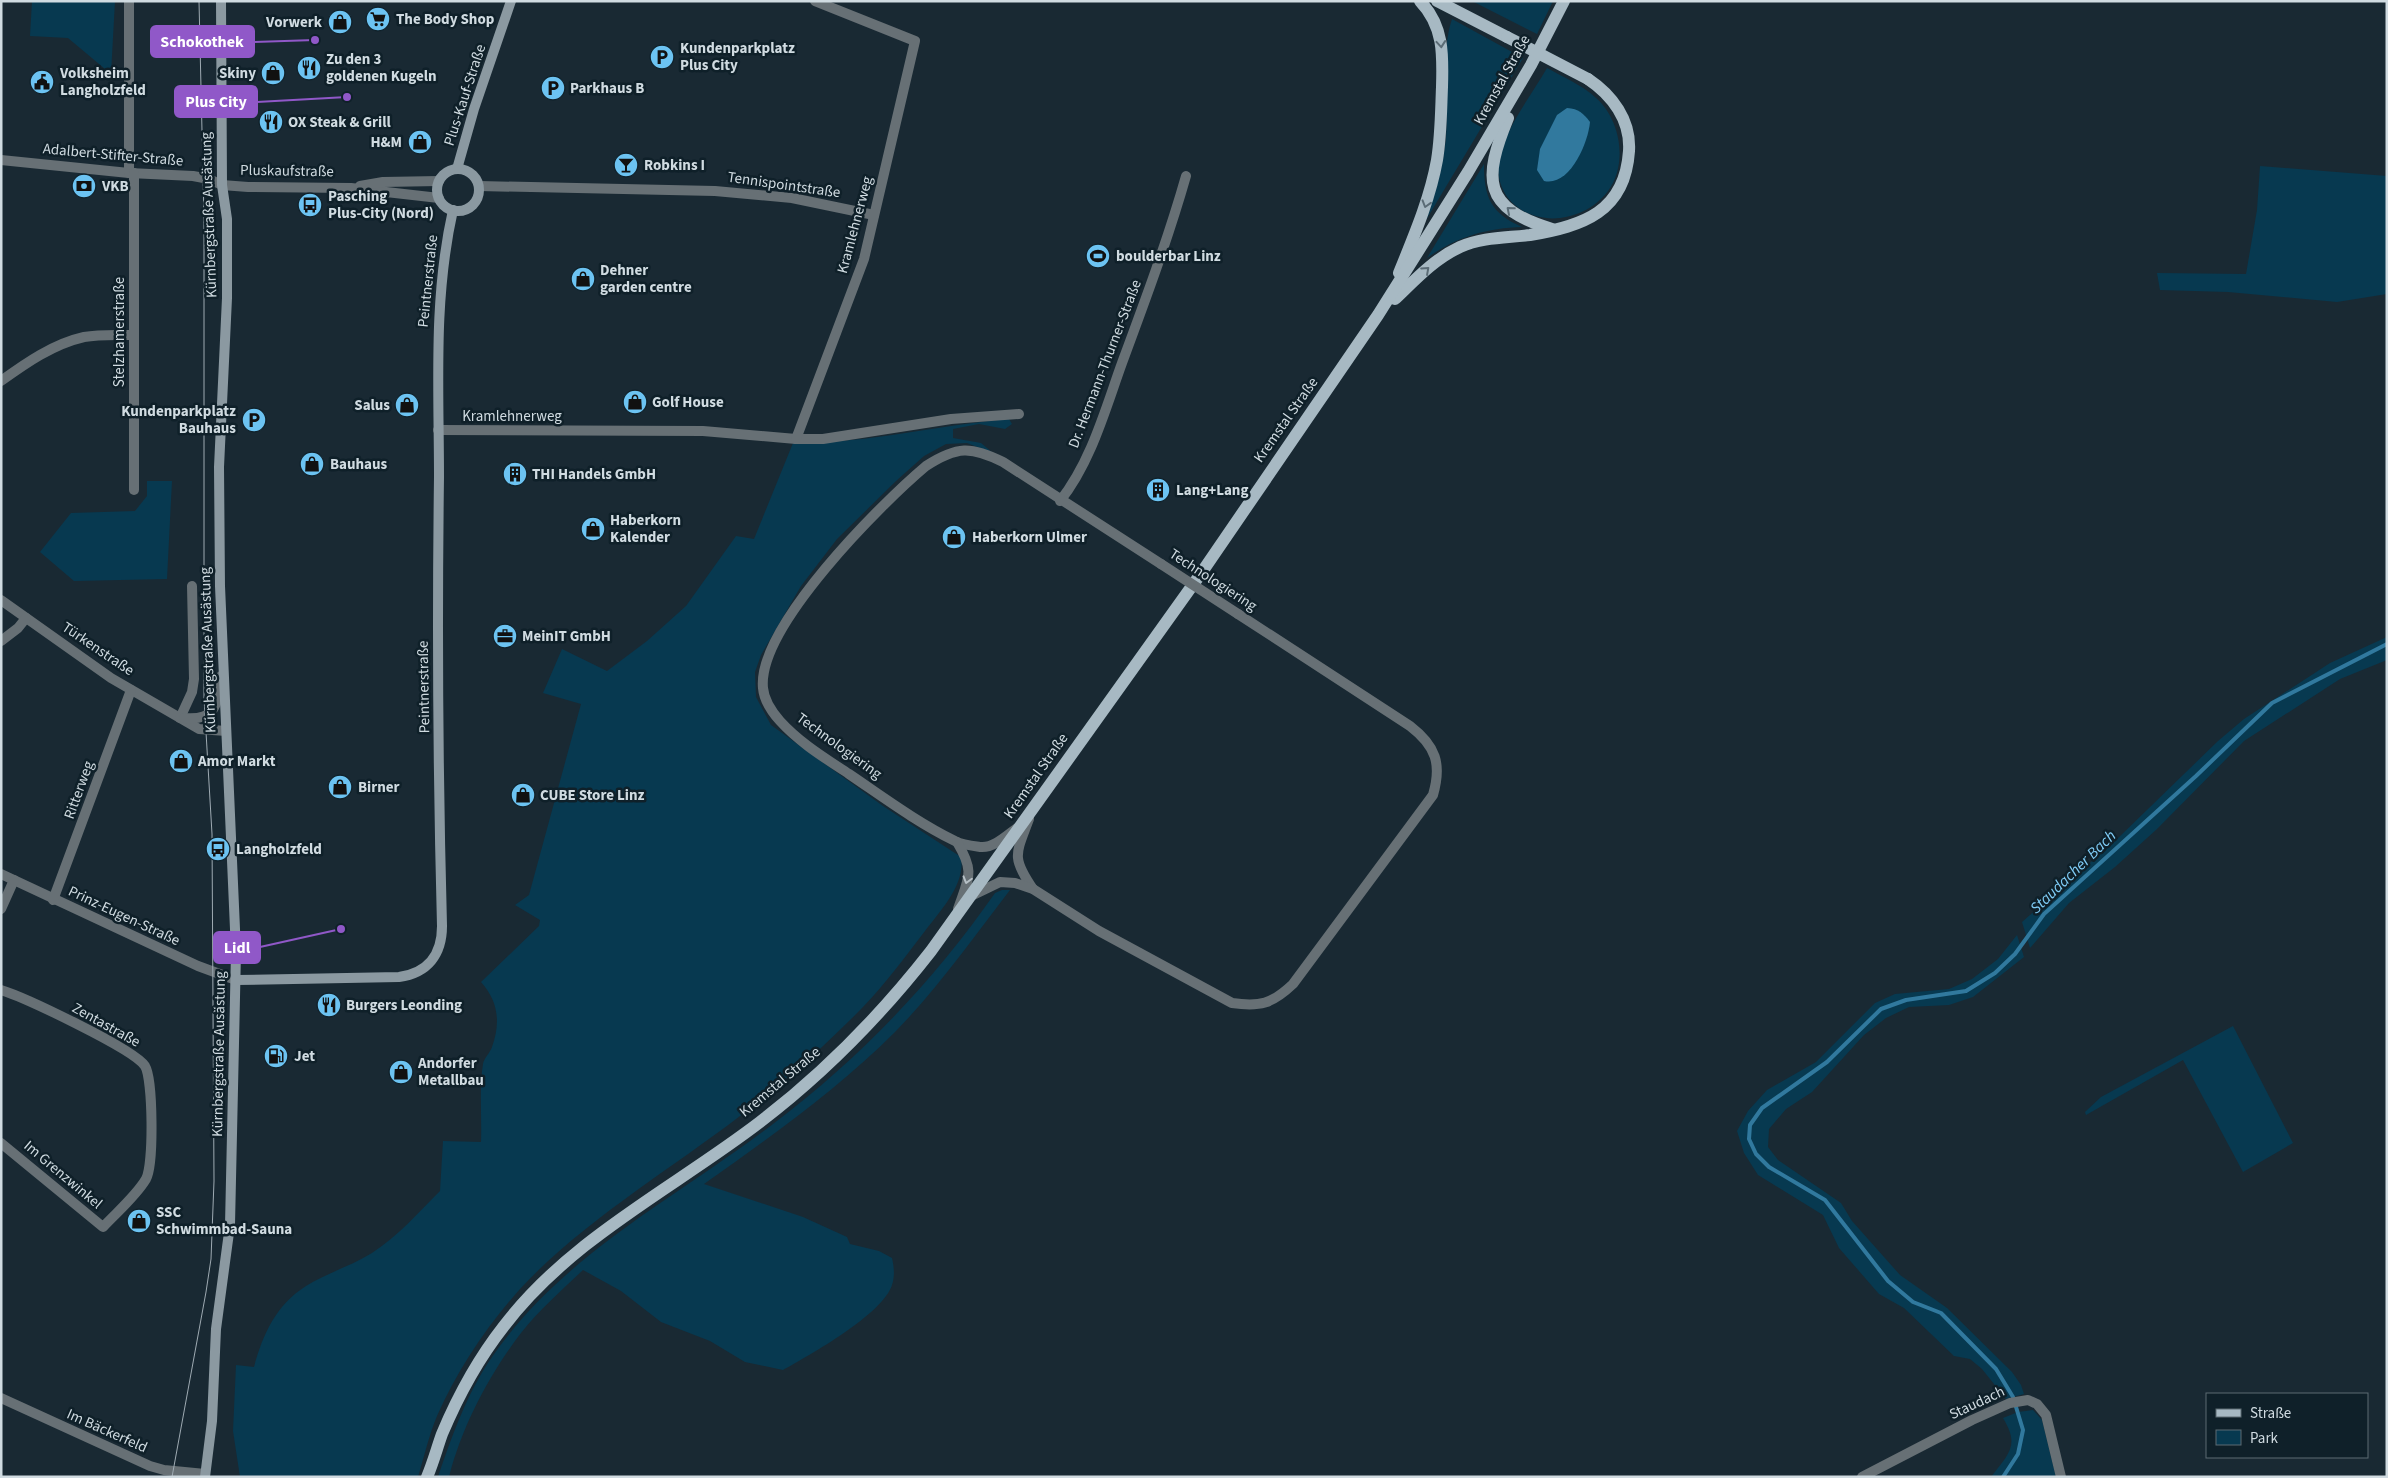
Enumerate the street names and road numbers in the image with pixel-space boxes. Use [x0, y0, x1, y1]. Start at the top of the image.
street label: Kremstal Straße [1469, 31, 1535, 129]
street label: Plus-Kauf-Straße [439, 41, 491, 149]
street label: Kürnbergstraße Ausästung [196, 131, 222, 298]
street label: Adalbert-Stifter-Straße [42, 138, 184, 172]
street label: Pluskaufstraße [240, 160, 334, 182]
street label: Tennispointstraße [726, 167, 842, 203]
street label: Kramlehnerweg [832, 174, 878, 276]
street label: Peintnerstraße [413, 234, 443, 328]
street label: Stelzhamerstraße [109, 277, 130, 387]
street label: Dr. Hermann-Thurner-Straße [1063, 277, 1147, 451]
street label: Kremstal Straße [1249, 373, 1323, 467]
street label: Kramlehnerweg [462, 406, 562, 427]
street label: Technologiering [1165, 544, 1261, 617]
street label: Kürnbergstraße Ausästung [195, 566, 221, 733]
street label: Türkenstraße [58, 617, 138, 681]
street label: Peintnerstraße [413, 640, 435, 734]
street label: Technologiering [792, 708, 886, 784]
street label: Kremstal Straße [999, 729, 1073, 823]
street label: Ritterweg [59, 758, 99, 822]
street label: Prinz-Eugen-Straße [65, 881, 183, 951]
street label: Kürnbergstraße Ausästung [207, 970, 231, 1137]
street label: Zentastraße [68, 998, 144, 1052]
street label: Kremstal Straße [735, 1042, 825, 1122]
street label: Im Grenzwinkel [19, 1136, 107, 1214]
street label: Staudach [1946, 1381, 2008, 1425]
street label: Im Bäckerfeld [63, 1404, 151, 1458]

